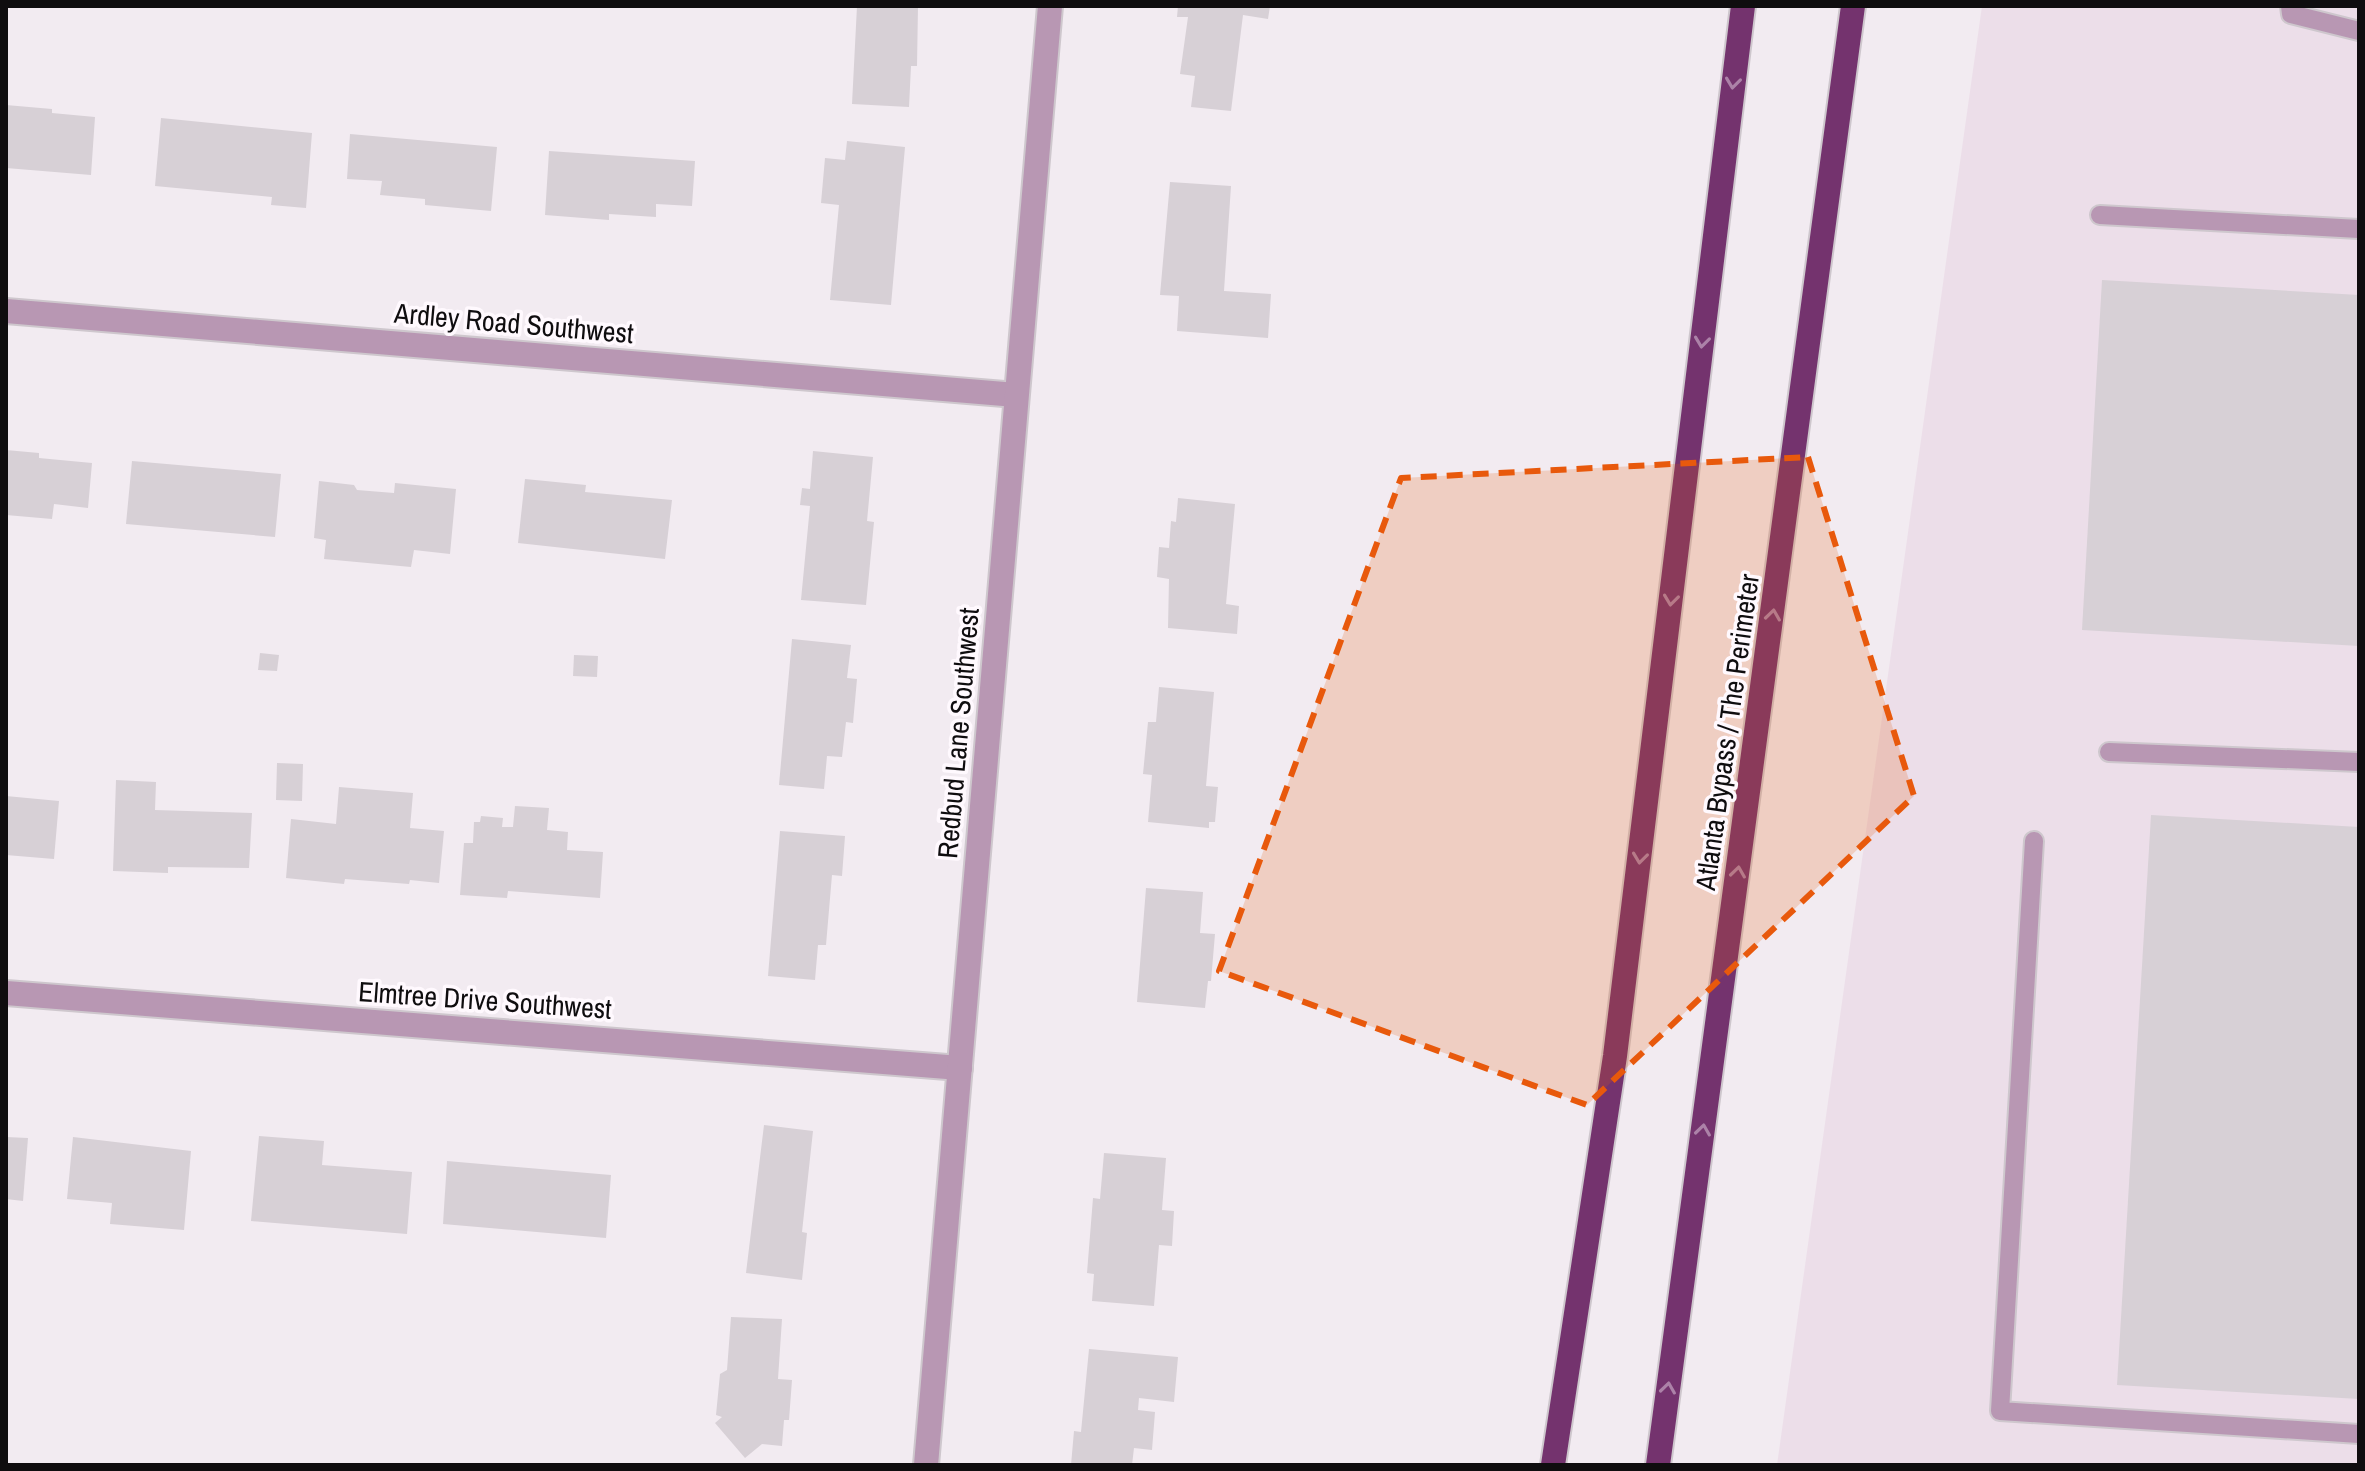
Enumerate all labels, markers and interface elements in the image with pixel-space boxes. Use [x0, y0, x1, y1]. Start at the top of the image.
one-way arrow [1725, 77, 1742, 90]
street label: Ardley Road Southwest [392, 294, 635, 352]
one-way arrow [1694, 335, 1711, 348]
street label: Atlanta Bypass / The Perimeter [1686, 571, 1768, 893]
one-way arrow [1663, 593, 1680, 607]
street label: Redbud Lane Southwest [928, 606, 988, 860]
one-way arrow [1764, 608, 1781, 622]
one-way arrow [1631, 852, 1648, 865]
one-way arrow [1729, 866, 1746, 879]
street label: Elmtree Drive Southwest [357, 972, 613, 1028]
one-way arrow [1694, 1123, 1711, 1137]
one-way arrow [1659, 1381, 1676, 1395]

